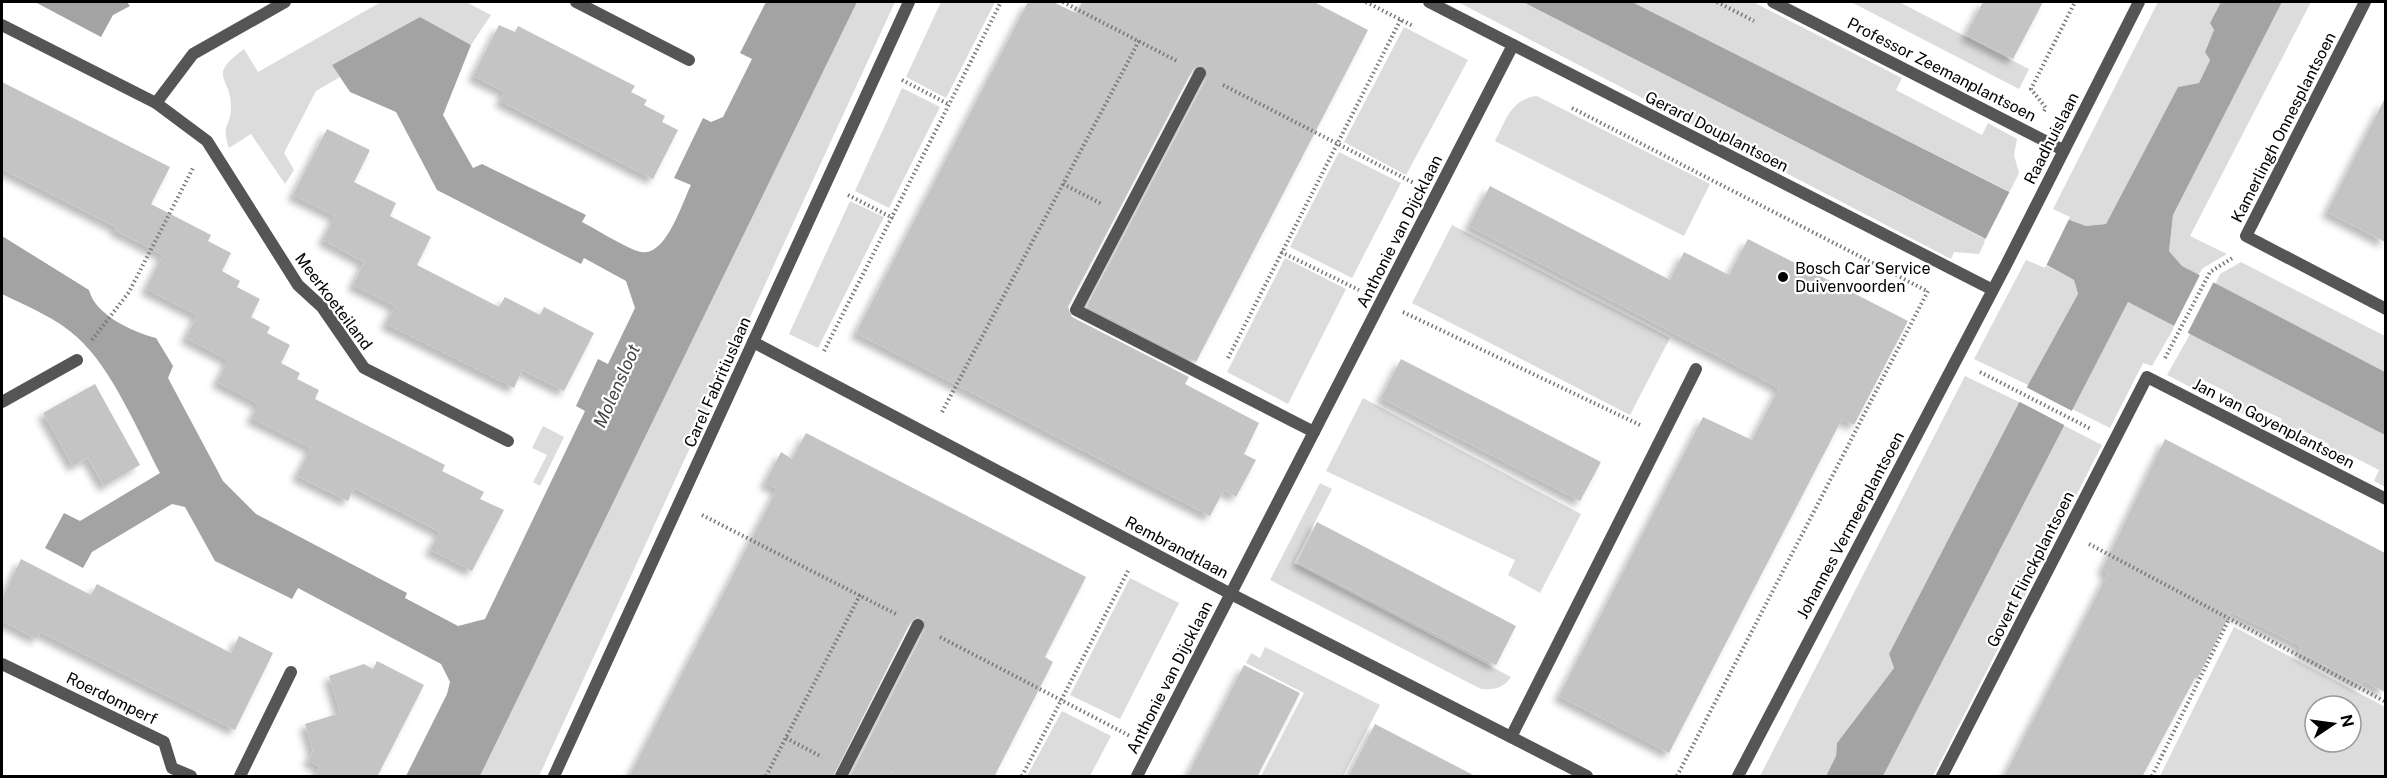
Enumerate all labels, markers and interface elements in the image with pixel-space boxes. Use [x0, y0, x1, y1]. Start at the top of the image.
street label: Professor Zeemanplantsoen [1844, 13, 2039, 125]
street label: Kamerlingh Onnesplantsoen [2227, 29, 2340, 225]
street label: Gerard Douplantsoen [1642, 87, 1792, 176]
street label: Raadhuislaan [2020, 89, 2083, 187]
street label: Anthonie van Dijcklaan [1353, 152, 1446, 311]
street label: Meerkoeteiland [291, 249, 376, 353]
place label: Bosch Car Service Duivenvoorden [1795, 259, 1930, 296]
marker: Bosch Car Service Duivenvoorden [1776, 270, 1790, 284]
street label: Carel Fabritiuslaan [680, 314, 755, 450]
water label: Molensloot [589, 341, 644, 431]
street label: Jan van Goyenplantsoen [2190, 374, 2358, 473]
street label: Johannes Vermeerplantsoen [1793, 428, 1908, 622]
street label: Govert Flinckplantsoen [1983, 488, 2078, 650]
street label: Rembrandtlaan [1122, 512, 1232, 583]
street label: Anthonie van Dijcklaan [1123, 598, 1216, 757]
street label: Roerdomperf [63, 668, 160, 729]
north arrow [2303, 694, 2363, 754]
text: N [2336, 713, 2358, 729]

